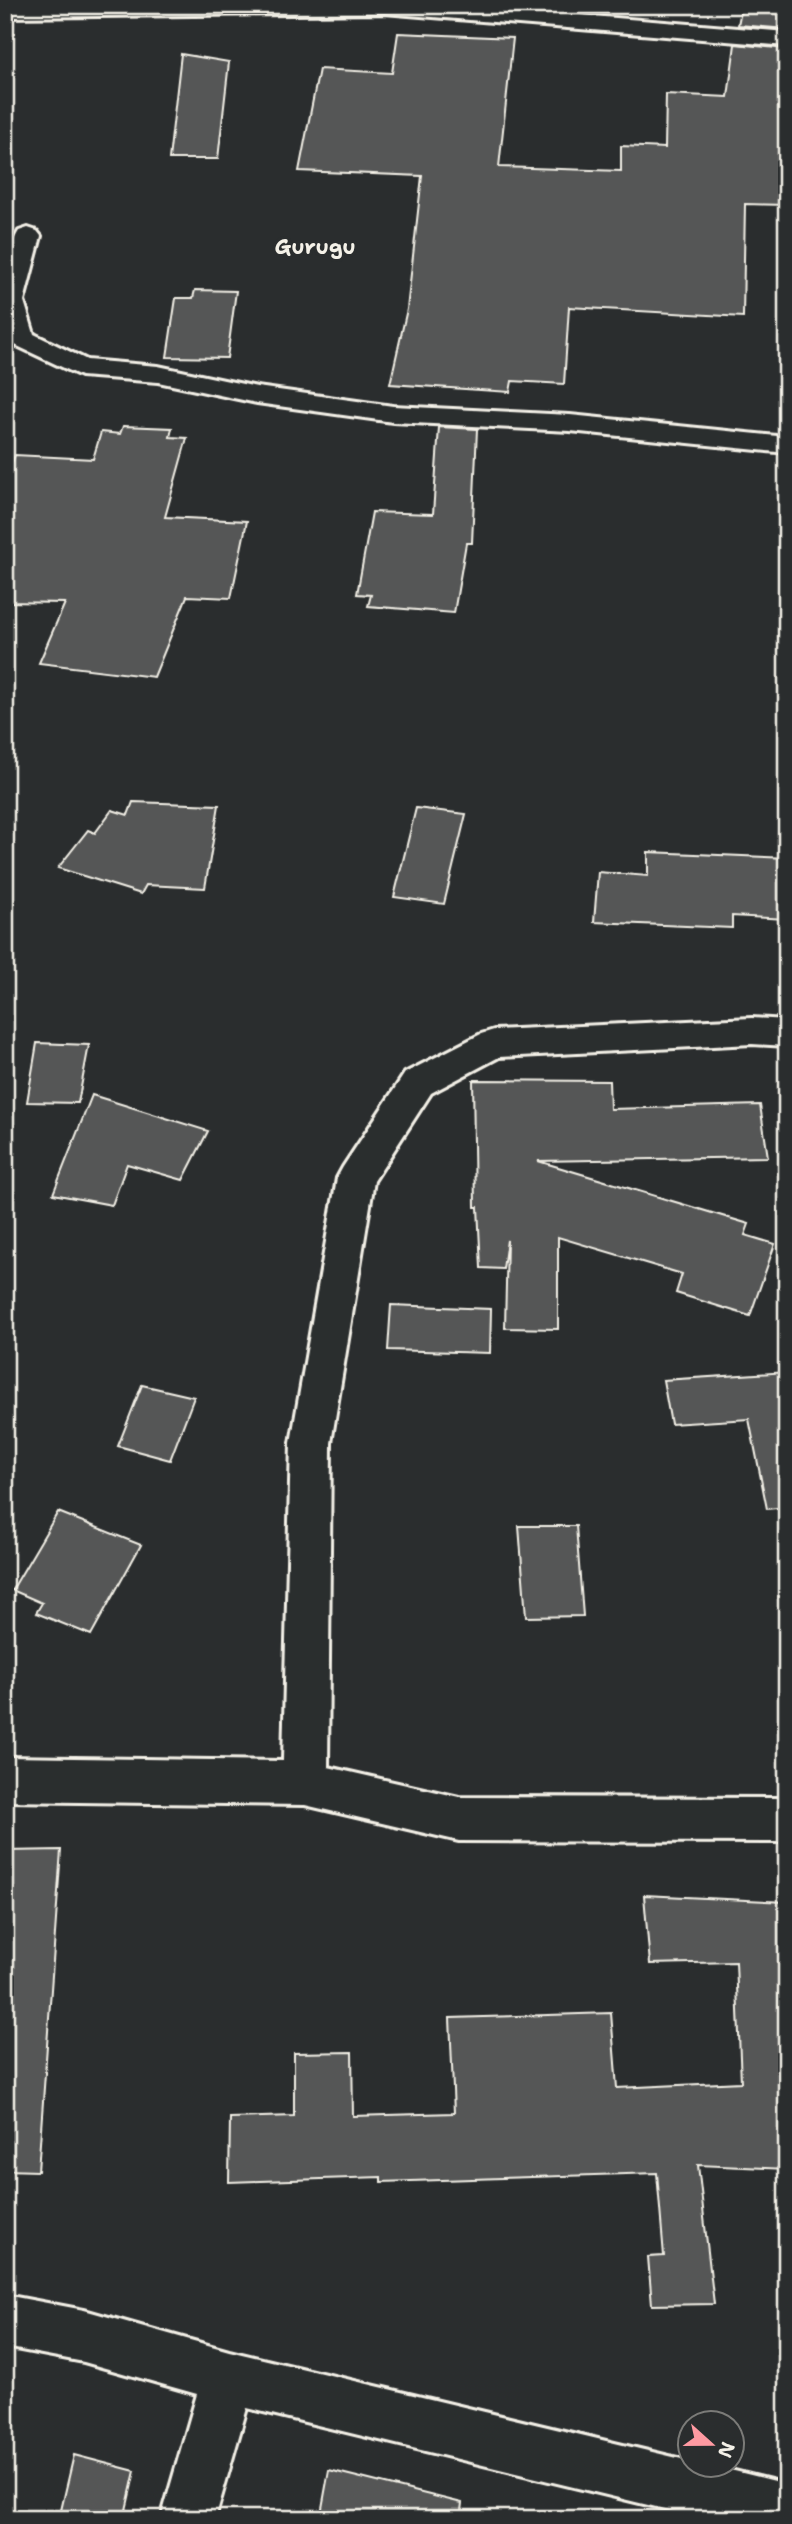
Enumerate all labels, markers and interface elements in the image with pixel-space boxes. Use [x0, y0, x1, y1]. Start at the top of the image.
district label: Gurugu [274, 233, 356, 261]
north arrow [676, 2408, 746, 2478]
text: N [712, 2438, 741, 2461]

